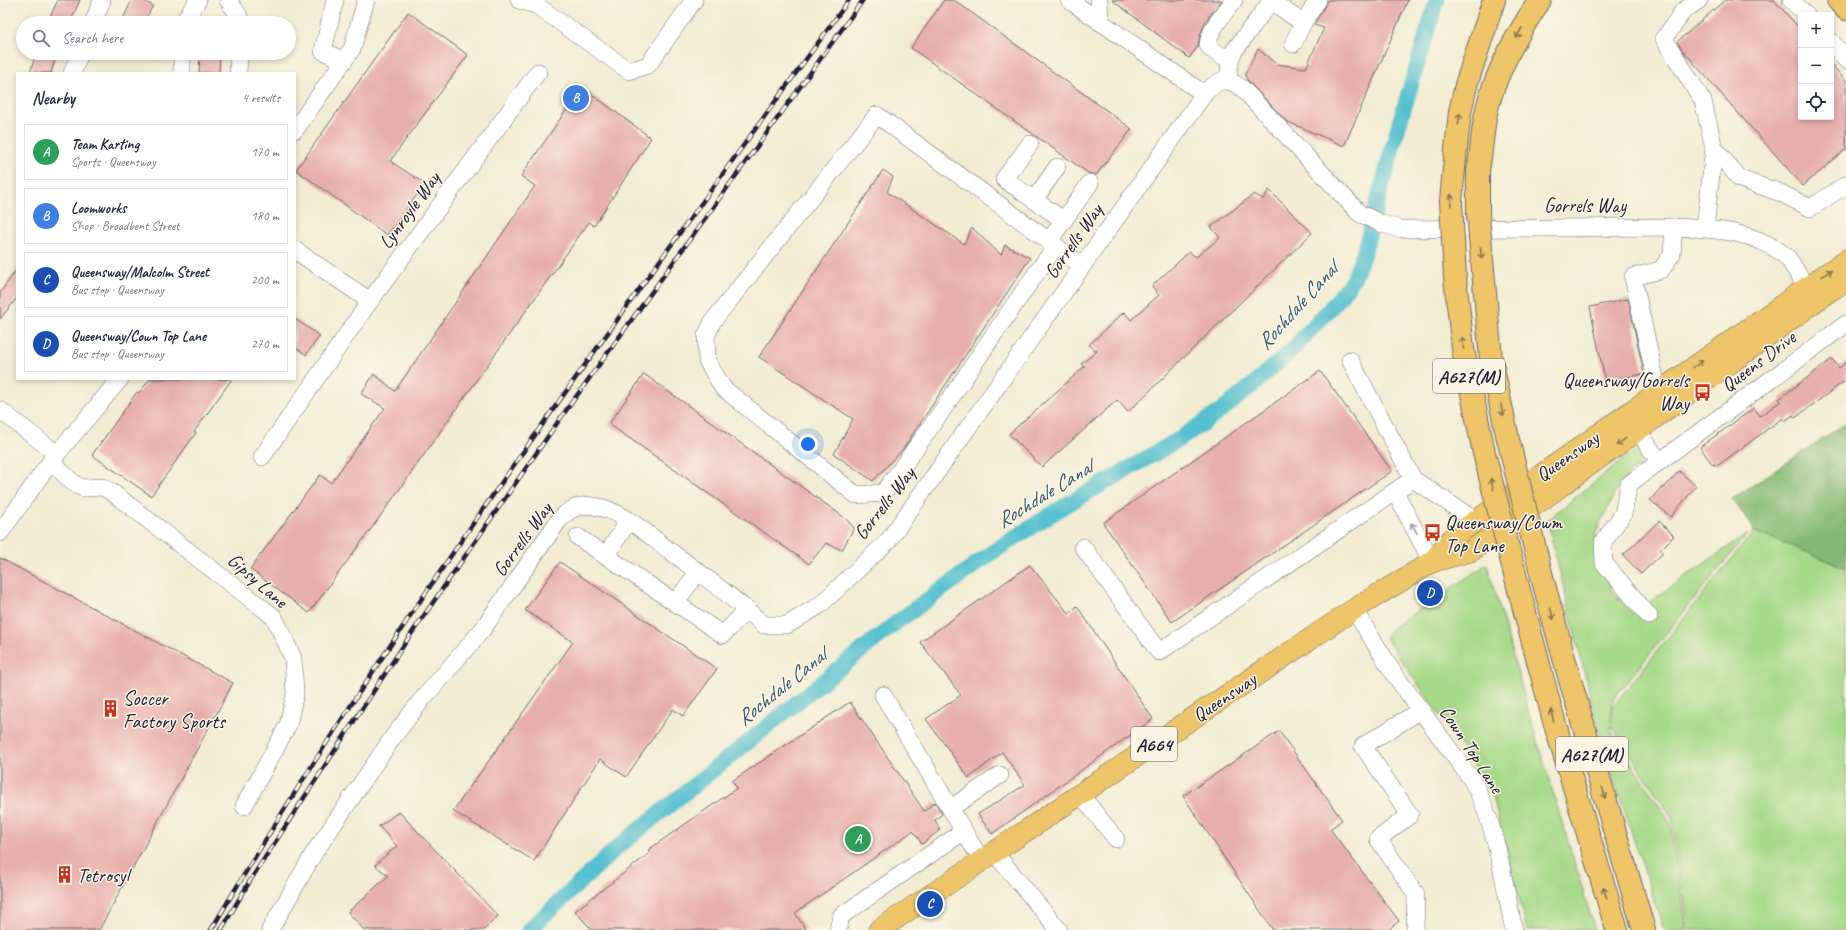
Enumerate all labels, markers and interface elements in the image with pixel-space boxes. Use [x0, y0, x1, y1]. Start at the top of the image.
map controls [1798, 12, 1834, 120]
button: + [1798, 12, 1834, 48]
search box [16, 16, 296, 60]
icon: search [30, 27, 52, 49]
one-way arrow [1515, 27, 1522, 39]
text: Search here [62, 29, 123, 48]
button: − [1798, 48, 1834, 84]
pin: B [563, 83, 589, 113]
button: locate [1798, 84, 1834, 120]
text: Nearby [32, 88, 75, 109]
text: 4 results [242, 90, 280, 106]
one-way arrow [1456, 113, 1463, 126]
text: Team Karting [71, 135, 139, 154]
text: A [43, 144, 49, 160]
text: 170 m [251, 144, 279, 160]
text: Sports · Queensway [71, 154, 156, 170]
street label: Lynroyle Way [373, 165, 447, 254]
street label: Gorrels Way [1544, 193, 1627, 218]
one-way arrow [1448, 194, 1455, 207]
street label: Gorrells Way [1039, 197, 1109, 283]
text: Loomworks [71, 199, 126, 218]
text: B [43, 208, 49, 224]
text: 180 m [251, 208, 279, 224]
text: Shop · Broadbent Street [71, 218, 179, 234]
one-way arrow [1478, 246, 1485, 259]
water label: Rochdale Canal [1251, 252, 1347, 355]
text: Queensway/Malcolm Street [71, 263, 209, 282]
one-way arrow [1821, 269, 1832, 277]
text: C [43, 272, 49, 288]
text: 200 m [251, 272, 279, 288]
text: Bus stop · Queensway [71, 282, 164, 298]
street label: Queens Drive [1716, 324, 1802, 398]
text: Queensway/Cown Top Lane [71, 327, 206, 346]
text: D [42, 336, 50, 352]
text: 270 m [251, 336, 279, 352]
one-way arrow [1459, 337, 1467, 350]
text: Bus stop · Queensway [71, 346, 164, 362]
road number: A627(M) [1433, 359, 1505, 393]
one-way arrow [1692, 360, 1703, 368]
place label: Queensway/Gorrels Way [1563, 368, 1691, 416]
bus stop icon: Queensway/Gorrels Way [1692, 382, 1712, 402]
one-way arrow [1498, 403, 1506, 416]
street label: Queensway [1531, 424, 1606, 487]
your location [798, 434, 818, 454]
one-way arrow [1616, 438, 1627, 447]
water label: Rochdale Canal [991, 451, 1102, 534]
street label: Gorrells Way [848, 460, 922, 545]
one-way arrow [1488, 478, 1495, 491]
street label: Gorrells Way [487, 496, 559, 581]
place label: Queensway/Cowm Top Lane [1445, 510, 1564, 558]
one-way arrow [1410, 522, 1418, 534]
bus stop icon: Queensway/Cowm Top Lane [1422, 523, 1442, 543]
street label: Gipsy Lane [222, 547, 294, 614]
pin: D [1417, 578, 1443, 608]
one-way arrow [1549, 608, 1556, 621]
water label: Rochdale Canal [731, 639, 836, 731]
street label: Queensway [1188, 666, 1263, 728]
place label: Soccer Factory Sports [123, 686, 227, 734]
building icon: Soccer Factory Sports [100, 699, 120, 719]
street label: Cown Top Lane [1434, 701, 1510, 799]
one-way arrow [1548, 708, 1555, 721]
road number: A664 [1131, 727, 1177, 761]
road number: A627(M) [1556, 737, 1628, 771]
one-way arrow [1601, 786, 1608, 799]
pin: A [845, 824, 871, 854]
place label: Tetrosyl [77, 863, 132, 888]
building icon: Tetrosyl [54, 865, 74, 885]
one-way arrow [1601, 887, 1608, 900]
pin: C [917, 889, 943, 919]

